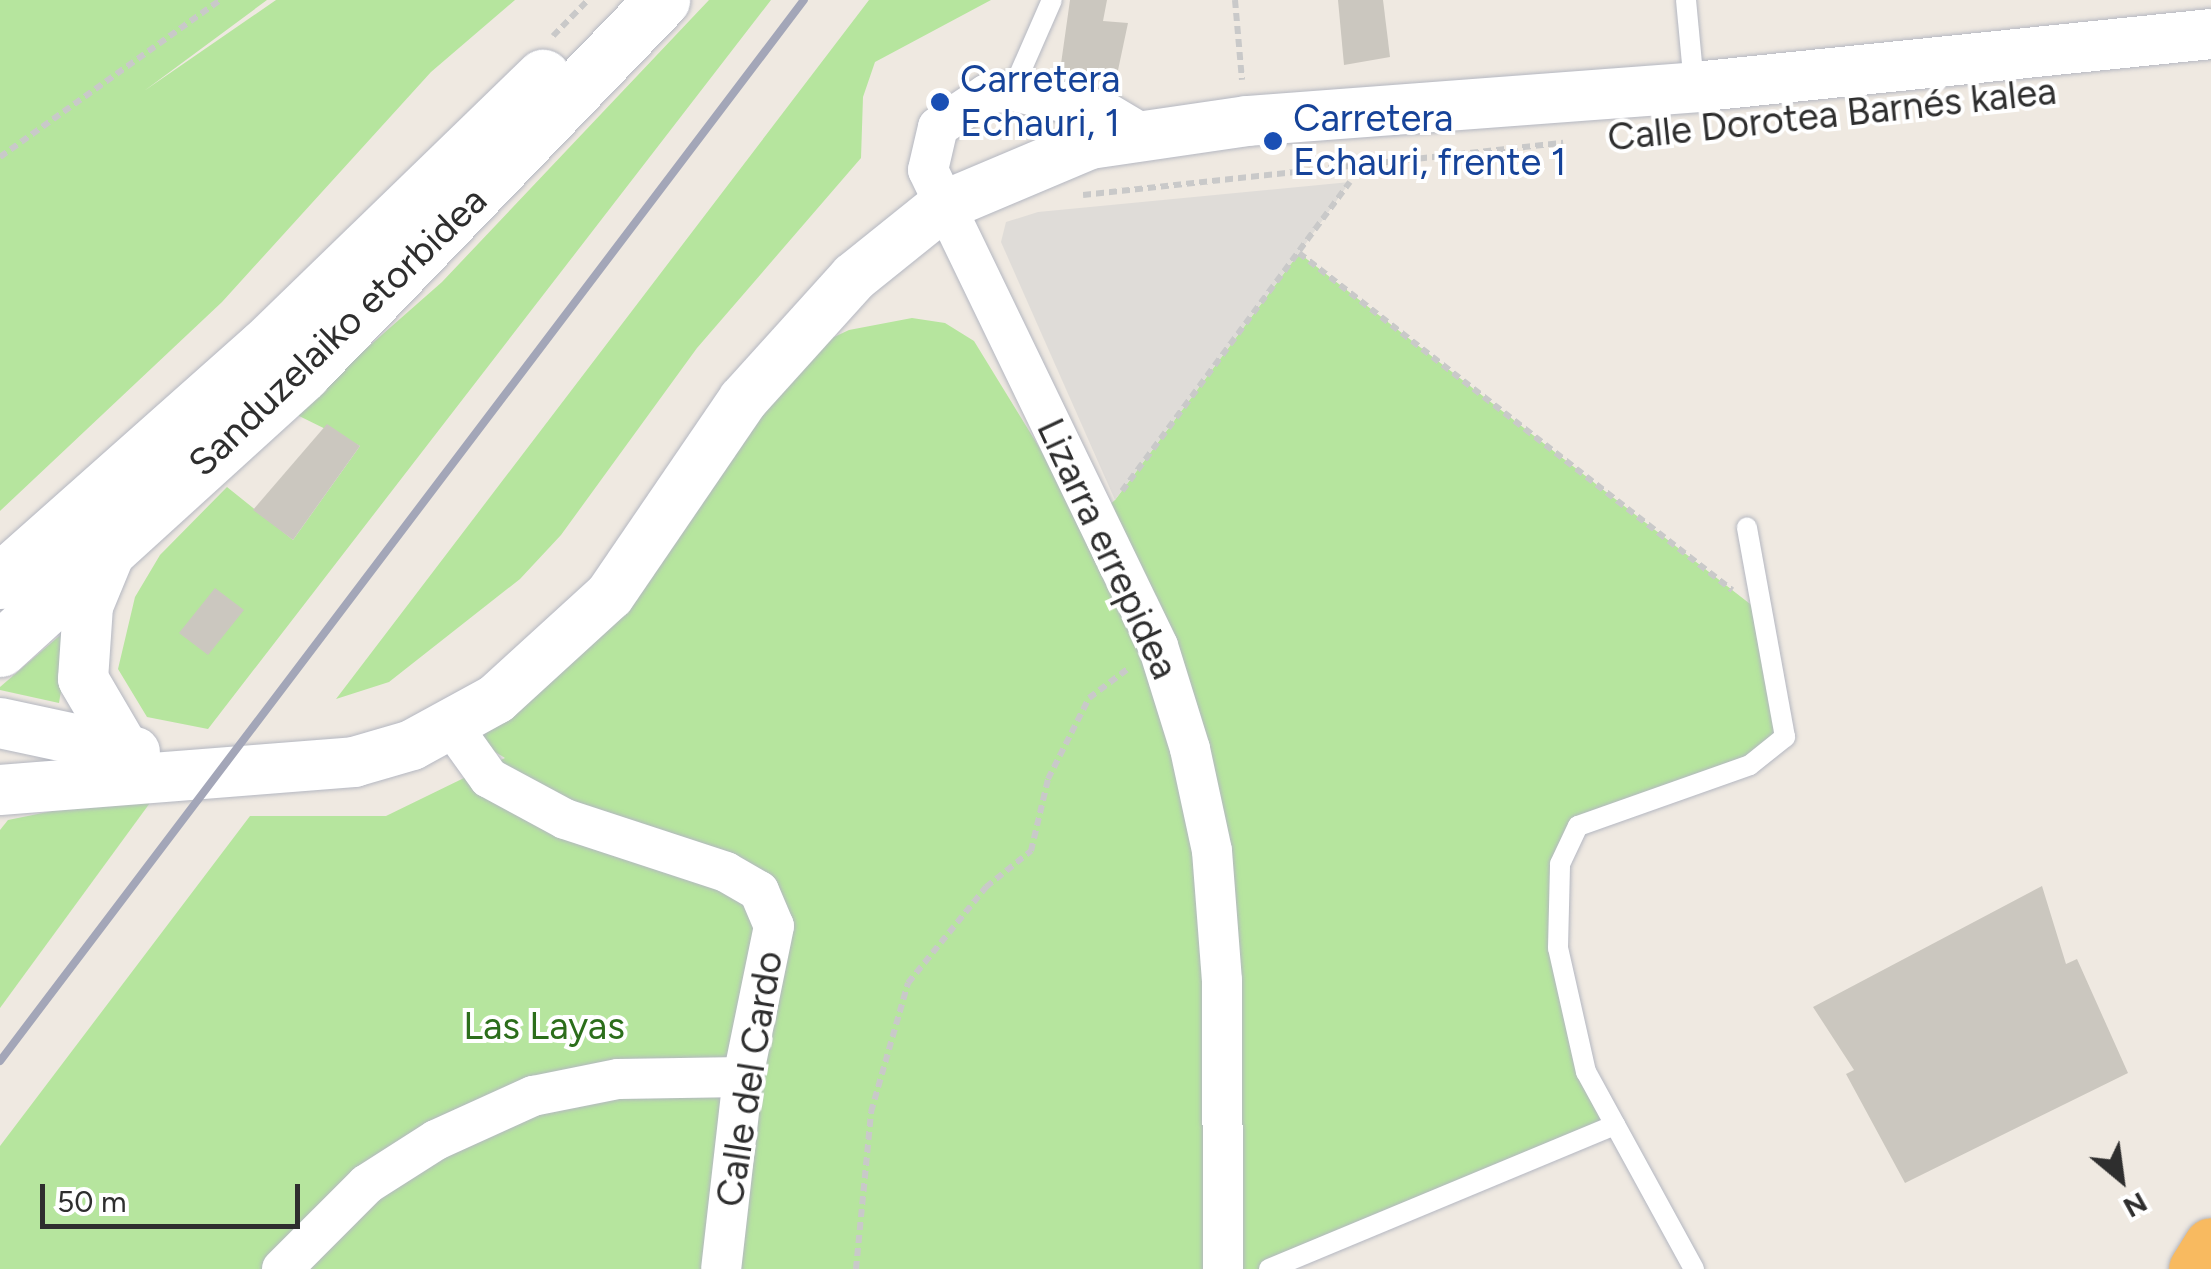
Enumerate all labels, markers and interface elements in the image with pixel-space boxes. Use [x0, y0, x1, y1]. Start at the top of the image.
place label: Carretera Echauri, 1 [960, 57, 1120, 146]
street label: Calle Dorotea Barnés kalea [1605, 69, 2059, 161]
marker: Carretera Echauri, 1 [929, 91, 951, 113]
place label: Carretera Echauri, frente 1 [1293, 96, 1566, 185]
marker: Carretera Echauri, frente 1 [1262, 130, 1284, 152]
street label: Sanduzelaiko etorbidea [180, 178, 496, 486]
street label: Lizarra errepidea [1027, 412, 1187, 686]
street label: Calle del Cardo [707, 948, 793, 1210]
park label: Las Layas [463, 1004, 625, 1050]
north arrow [2071, 1129, 2171, 1229]
scale bar [45, 1164, 305, 1226]
text: 50 m [57, 1183, 126, 1220]
text: N [2118, 1185, 2153, 1225]

